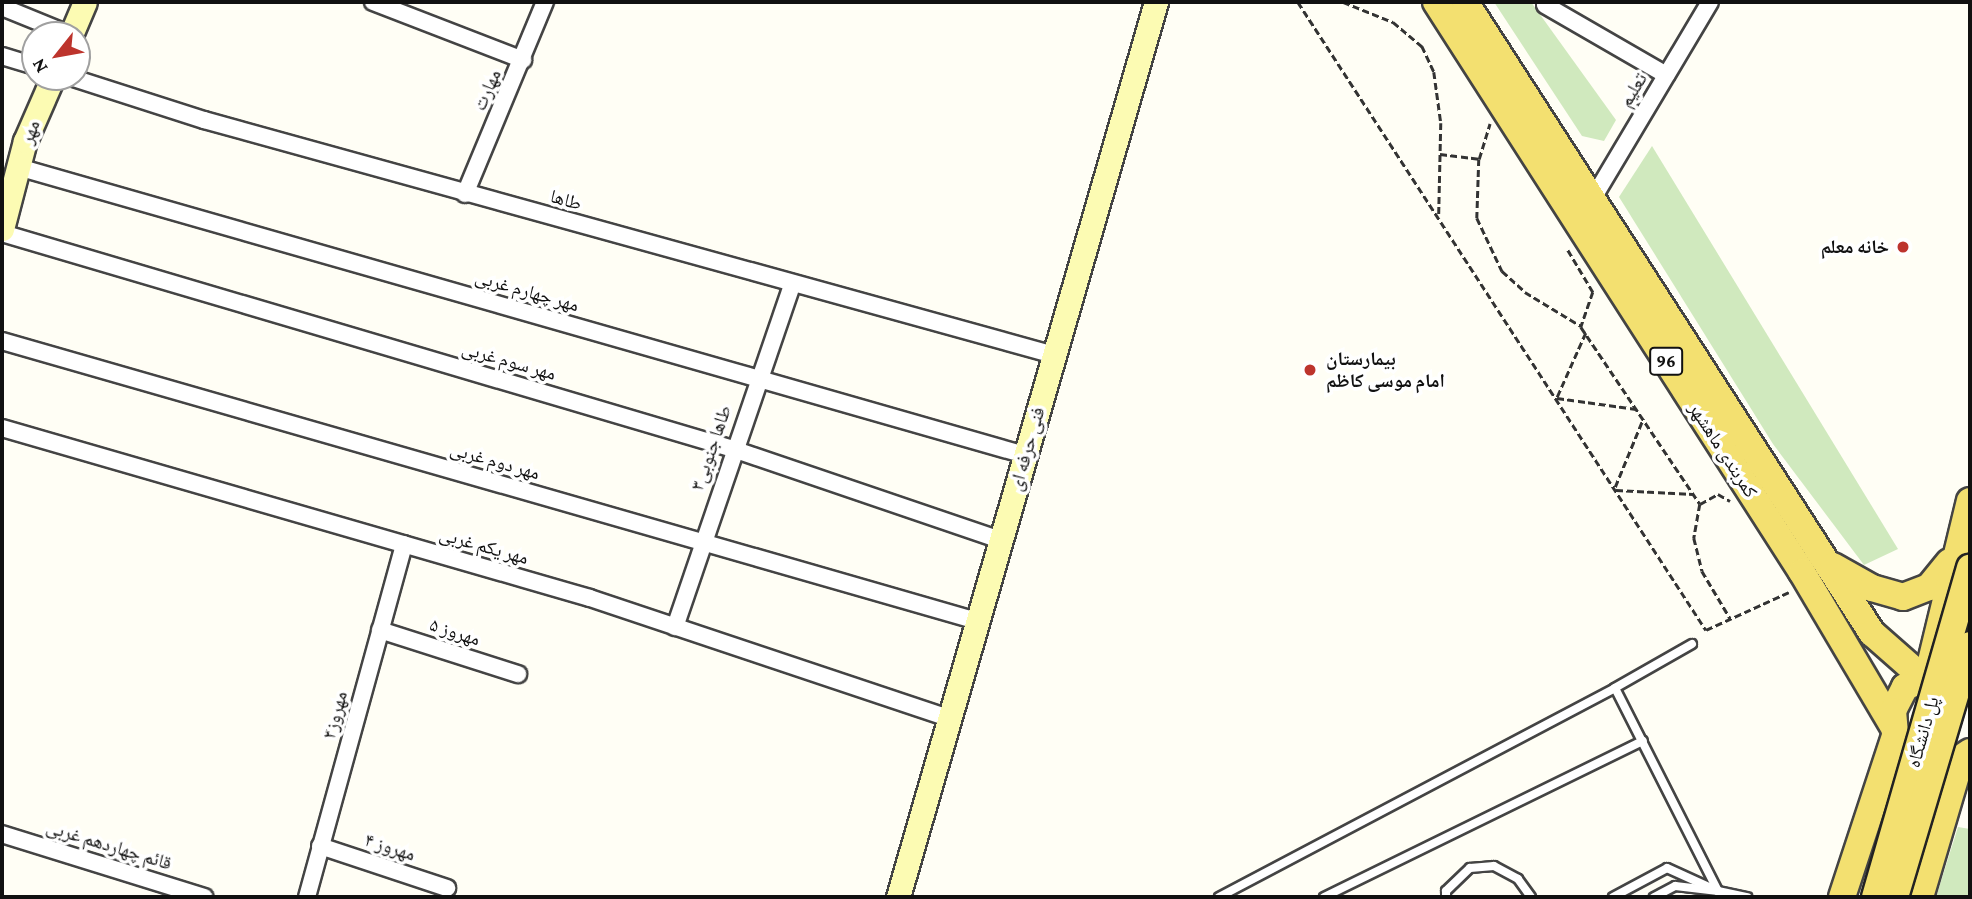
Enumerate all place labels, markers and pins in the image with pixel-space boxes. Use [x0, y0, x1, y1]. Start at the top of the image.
place label: خانه معلم [1821, 236, 1889, 258]
marker: خانه معلم [1895, 239, 1911, 255]
place label: بیمارستان امام موسی کاظم [1326, 348, 1445, 392]
marker: بیمارستان امام موسی کاظم [1300, 360, 1320, 380]

